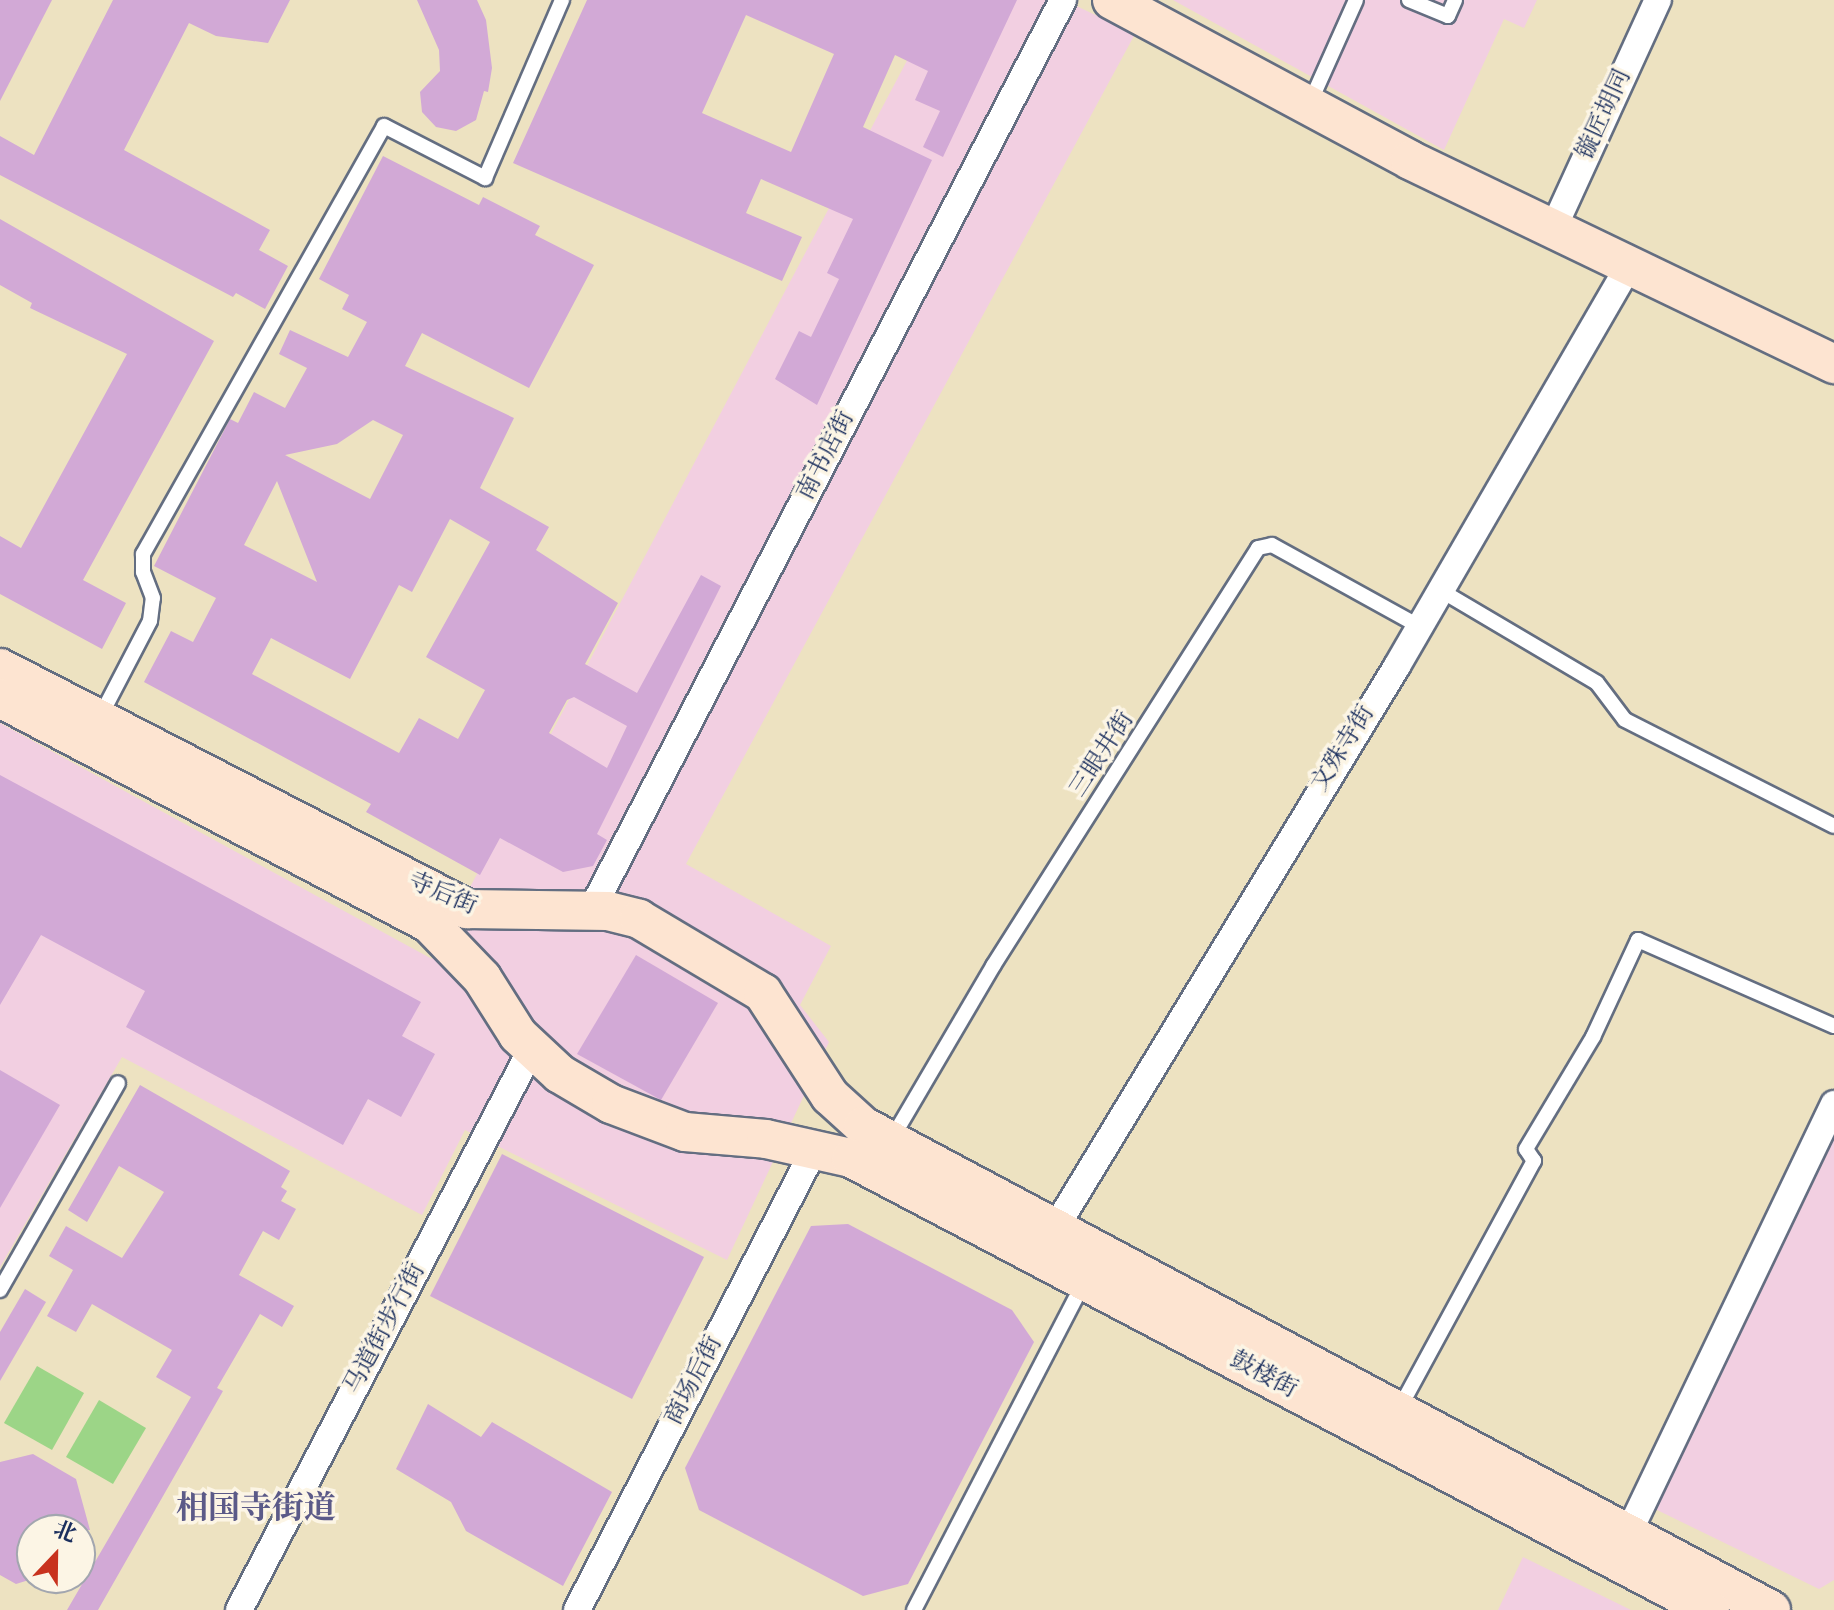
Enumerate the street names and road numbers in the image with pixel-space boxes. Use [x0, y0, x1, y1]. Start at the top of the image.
street label: 镟匠胡同 [1572, 65, 1638, 165]
street label: 南书店街 [792, 407, 862, 505]
street label: 文殊寺街 [1306, 701, 1382, 797]
street label: 三眼井街 [1065, 707, 1141, 803]
street label: 寺后街 [403, 868, 481, 922]
street label: 马道街步行街 [339, 1259, 433, 1399]
street label: 商场后街 [660, 1332, 730, 1430]
street label: 鼓楼街 [1224, 1346, 1302, 1406]

